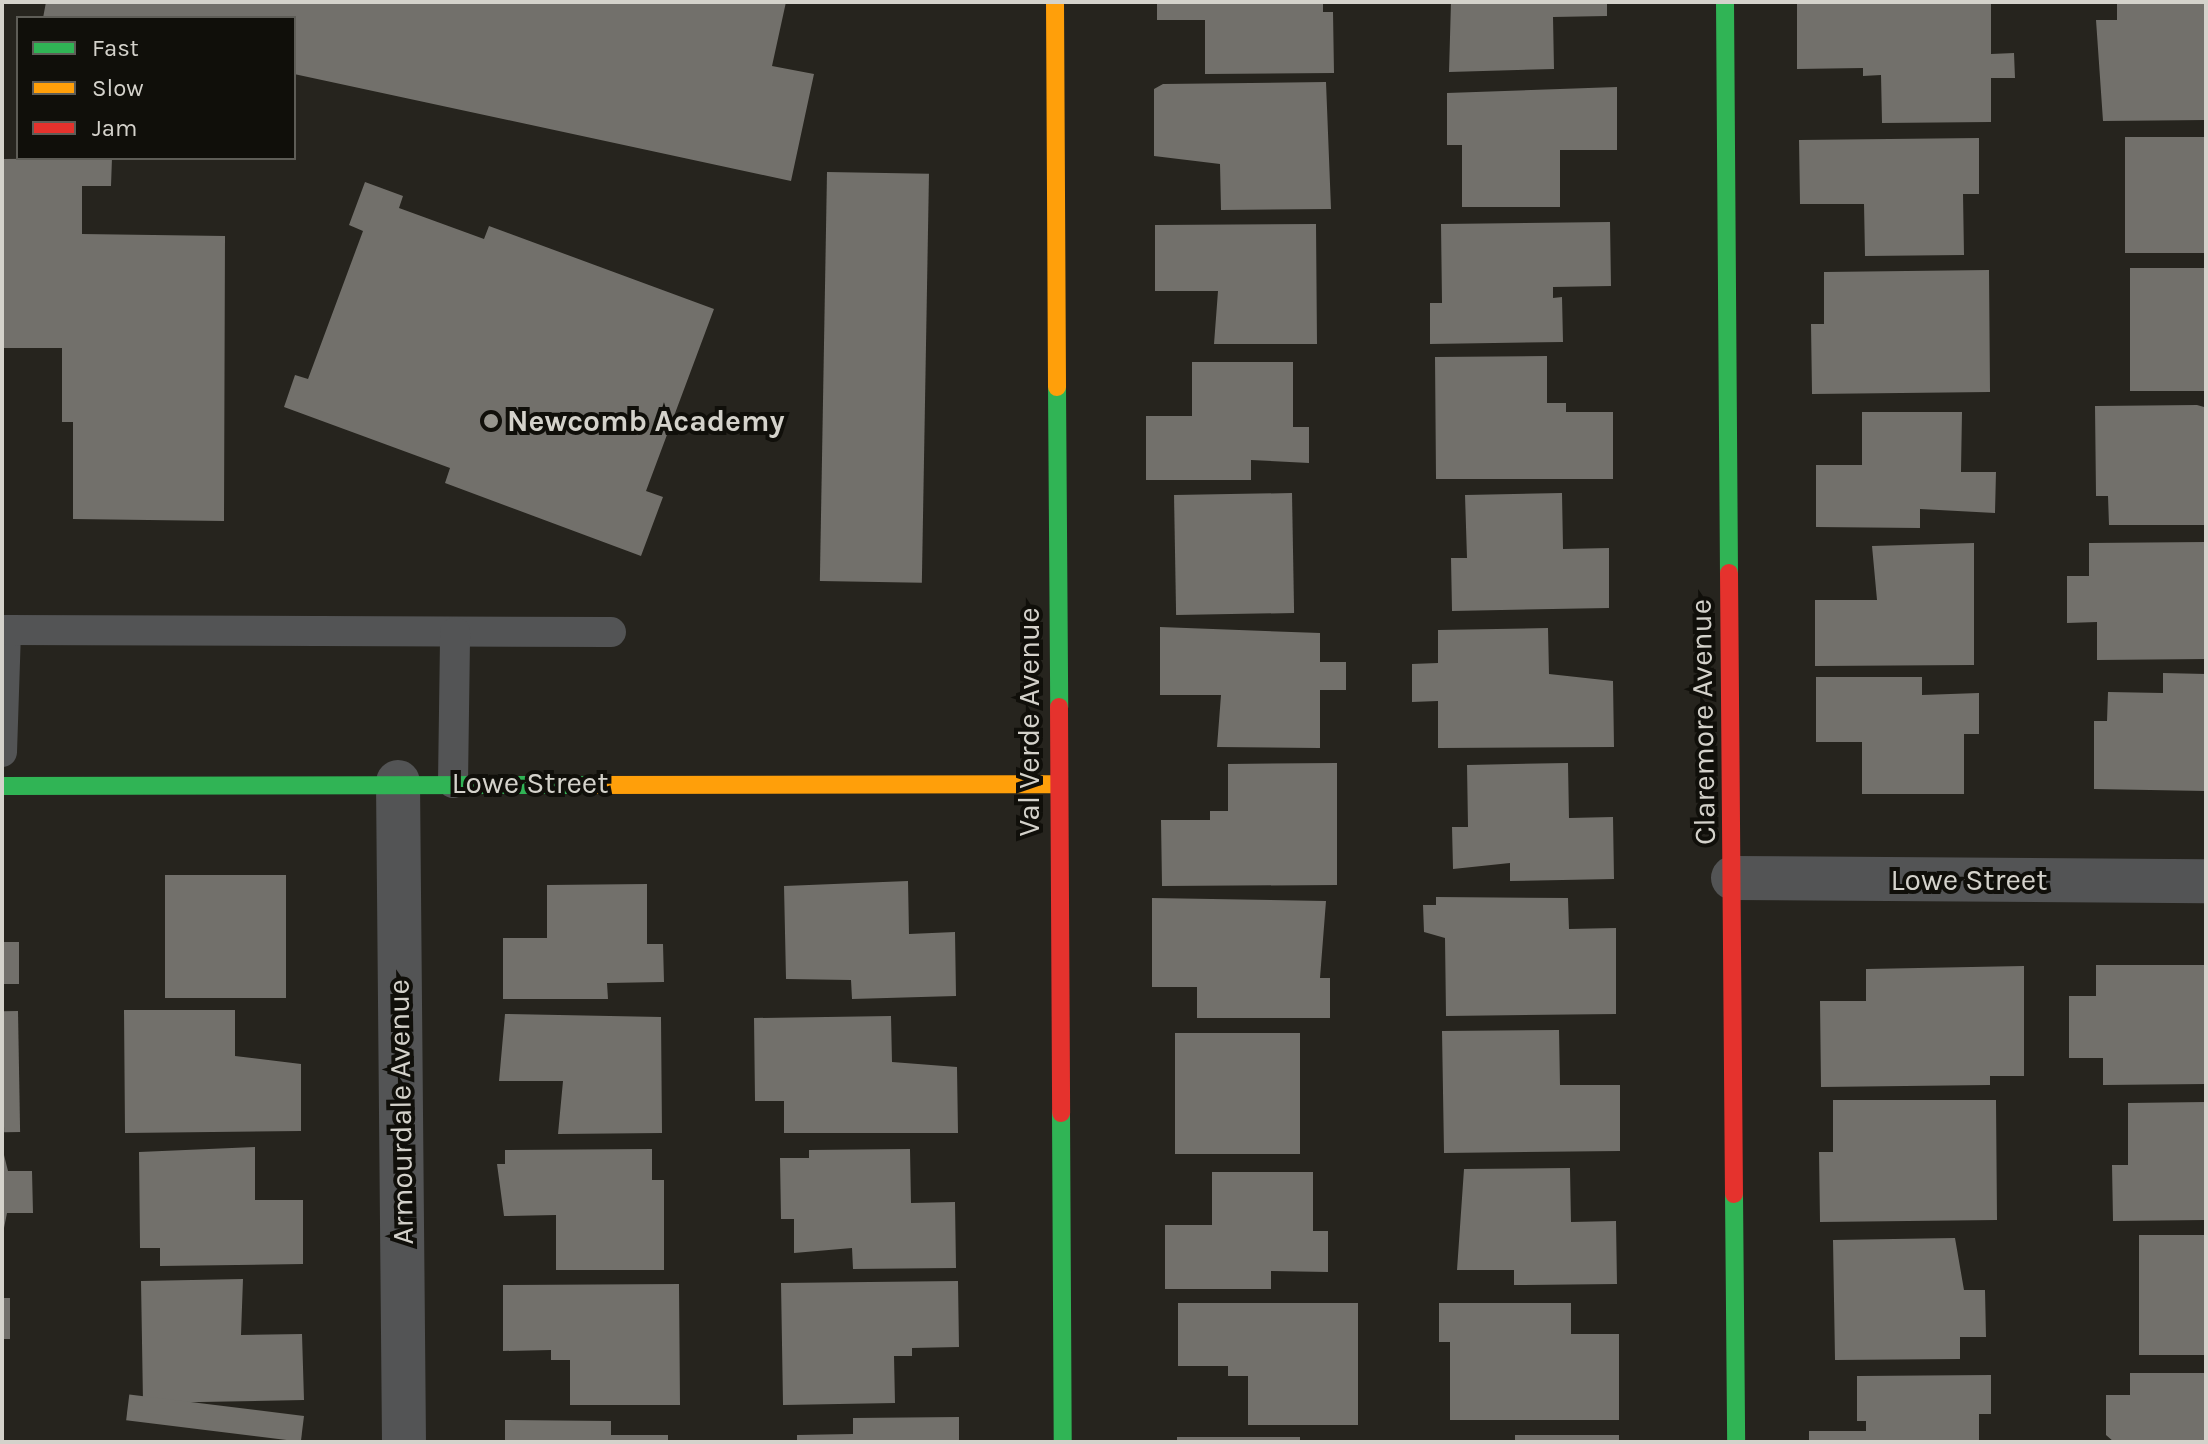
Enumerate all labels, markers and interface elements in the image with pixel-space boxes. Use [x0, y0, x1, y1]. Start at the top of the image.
legend [16, 16, 296, 160]
text: Fast [92, 34, 139, 62]
text: Slow [92, 74, 144, 102]
text: Jam [92, 114, 137, 142]
place label: Newcomb Academy [507, 403, 785, 439]
marker: Newcomb Academy [482, 412, 500, 430]
street label: Claremore Avenue [1683, 599, 1723, 845]
street label: Val Verde Avenue [1011, 607, 1047, 837]
street label: Lowe Street [451, 765, 609, 801]
street label: Lowe Street [1890, 862, 2048, 898]
street label: Armourdale Avenue [381, 979, 421, 1245]

